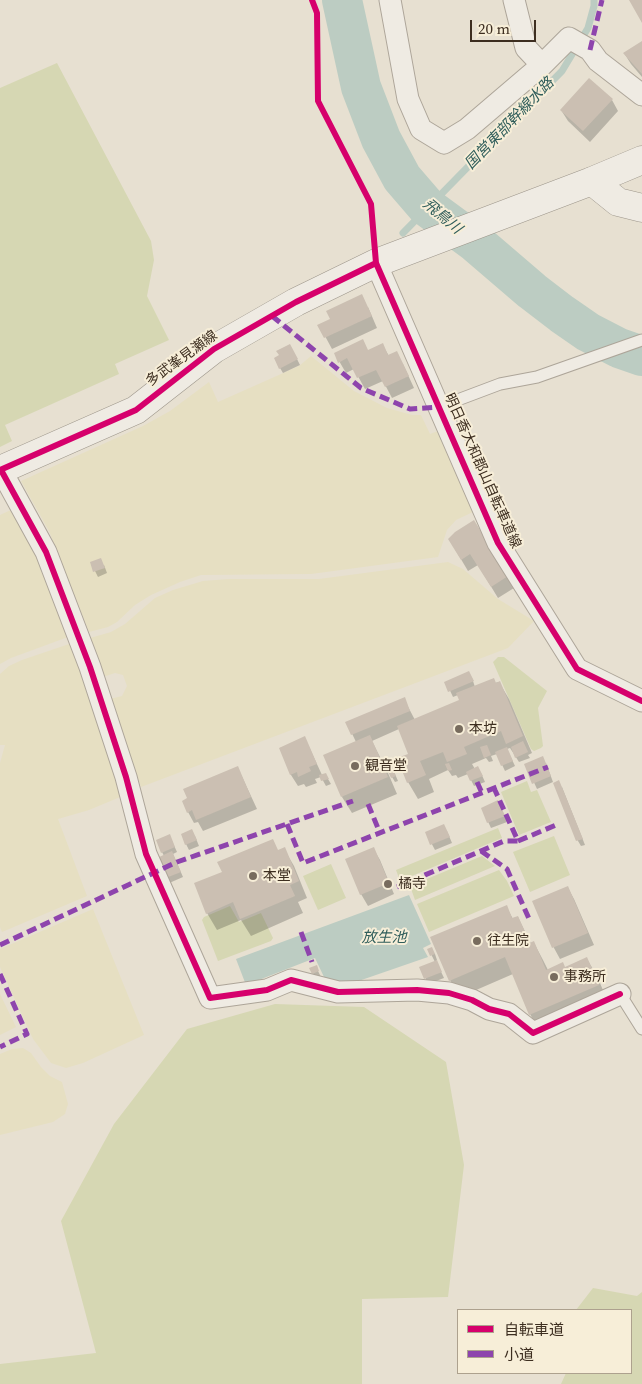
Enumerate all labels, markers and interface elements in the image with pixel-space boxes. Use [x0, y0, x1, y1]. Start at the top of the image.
scale bar [472, 10, 538, 42]
text: 20 m [478, 18, 510, 39]
water label: 国営東部幹線水路 [462, 75, 558, 173]
water label: 飛鳥川 [419, 196, 465, 238]
street label: 多武峯見瀬線 [143, 328, 221, 390]
street label: 明日香大和郡山自転車道線 [440, 391, 524, 551]
place label: 本坊 [469, 721, 497, 737]
marker: 本坊 [453, 723, 465, 735]
place label: 観音堂 [365, 758, 407, 774]
marker: 観音堂 [349, 760, 361, 772]
place label: 本堂 [263, 868, 291, 884]
marker: 本堂 [247, 870, 259, 882]
place label: 橘寺 [398, 876, 426, 892]
marker: 橘寺 [382, 878, 394, 890]
water label: 放生池 [362, 929, 406, 947]
place label: 往生院 [487, 933, 529, 949]
marker: 往生院 [471, 935, 483, 947]
place label: 事務所 [564, 969, 606, 985]
marker: 事務所 [548, 971, 560, 983]
legend [457, 1309, 632, 1374]
text: 自転車道 [504, 1319, 564, 1340]
text: 小道 [504, 1344, 534, 1365]

